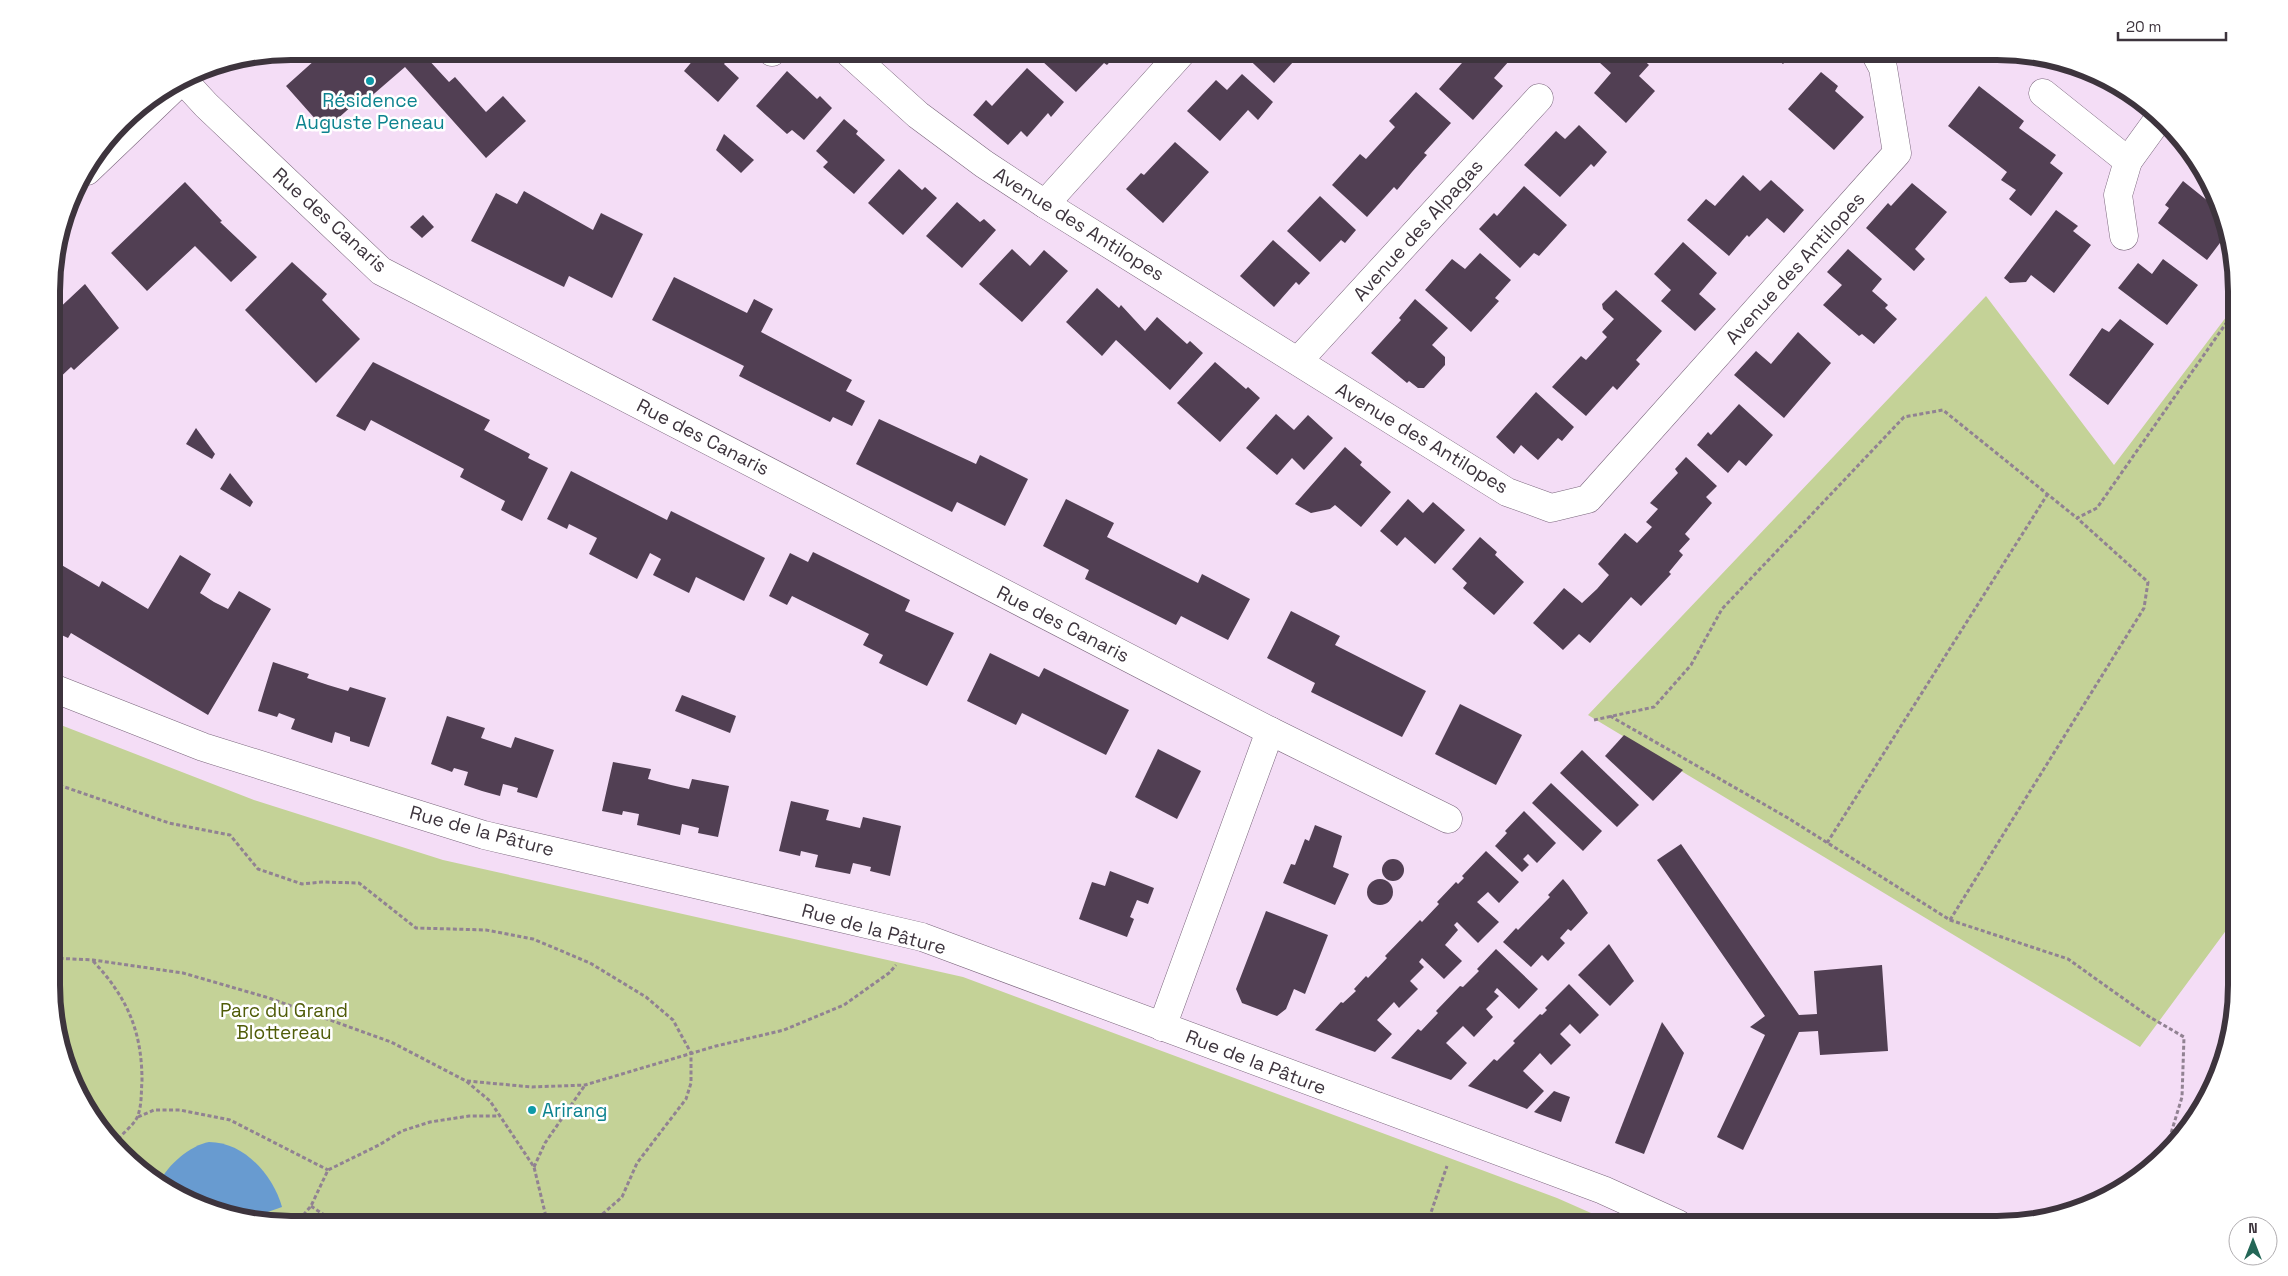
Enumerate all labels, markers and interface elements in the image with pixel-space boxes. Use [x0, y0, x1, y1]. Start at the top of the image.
scale bar [2118, 10, 2226, 42]
text: 20 m [2126, 17, 2161, 36]
marker: Résidence Auguste Peneau [364, 75, 376, 87]
place label: Résidence Auguste Peneau [295, 88, 445, 135]
street label: Avenue des Alpagas [1348, 154, 1488, 306]
street label: Avenue des Antilopes [989, 161, 1169, 287]
street label: Rue des Canaris [268, 162, 392, 278]
street label: Avenue des Antilopes [1720, 187, 1870, 349]
street label: Avenue des Antilopes [1331, 377, 1513, 499]
street label: Rue des Canaris [632, 393, 774, 481]
street label: Rue des Canaris [992, 580, 1134, 668]
street label: Rue de la Pâture [407, 800, 557, 862]
street label: Rue de la Pâture [799, 898, 949, 960]
park label: Parc du Grand Blottereau [220, 998, 348, 1045]
street label: Rue de la Pâture [1182, 1024, 1330, 1100]
place label: Arirang [542, 1098, 607, 1123]
marker: Arirang [526, 1104, 538, 1116]
north arrow [2228, 1216, 2278, 1266]
text: N [2248, 1219, 2258, 1237]

